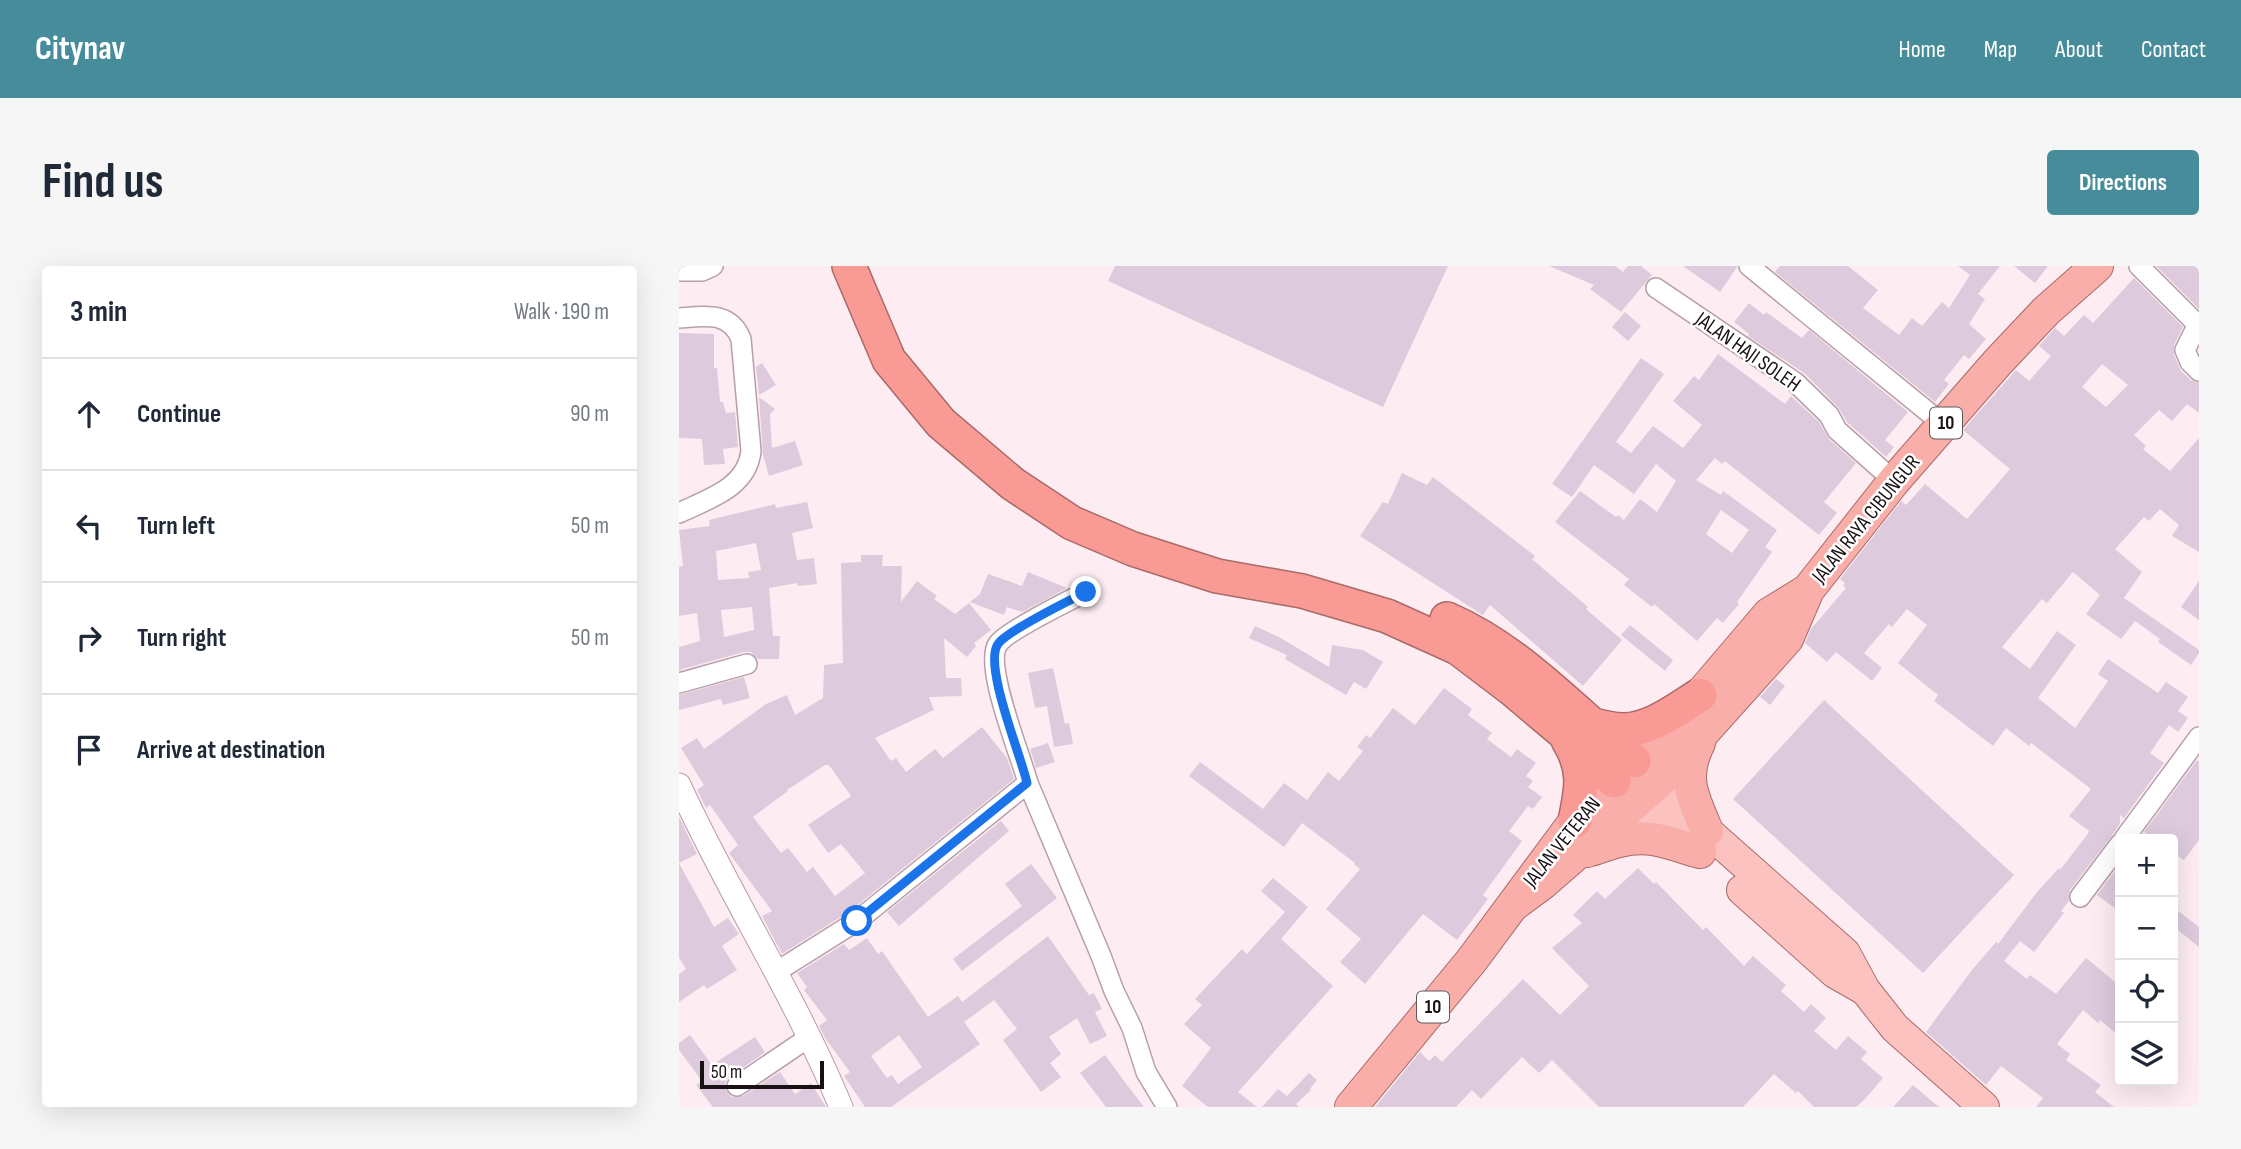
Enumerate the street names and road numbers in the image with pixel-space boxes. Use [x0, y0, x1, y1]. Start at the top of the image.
street label: JALAN HAJI SOLEH [1690, 306, 1805, 397]
road number: 10 [1930, 407, 1962, 438]
street label: JALAN RAYA CIBUNGUR [1806, 450, 1925, 589]
street label: JALAN VETERAN [1517, 792, 1606, 893]
road number: 10 [1417, 992, 1449, 1022]

